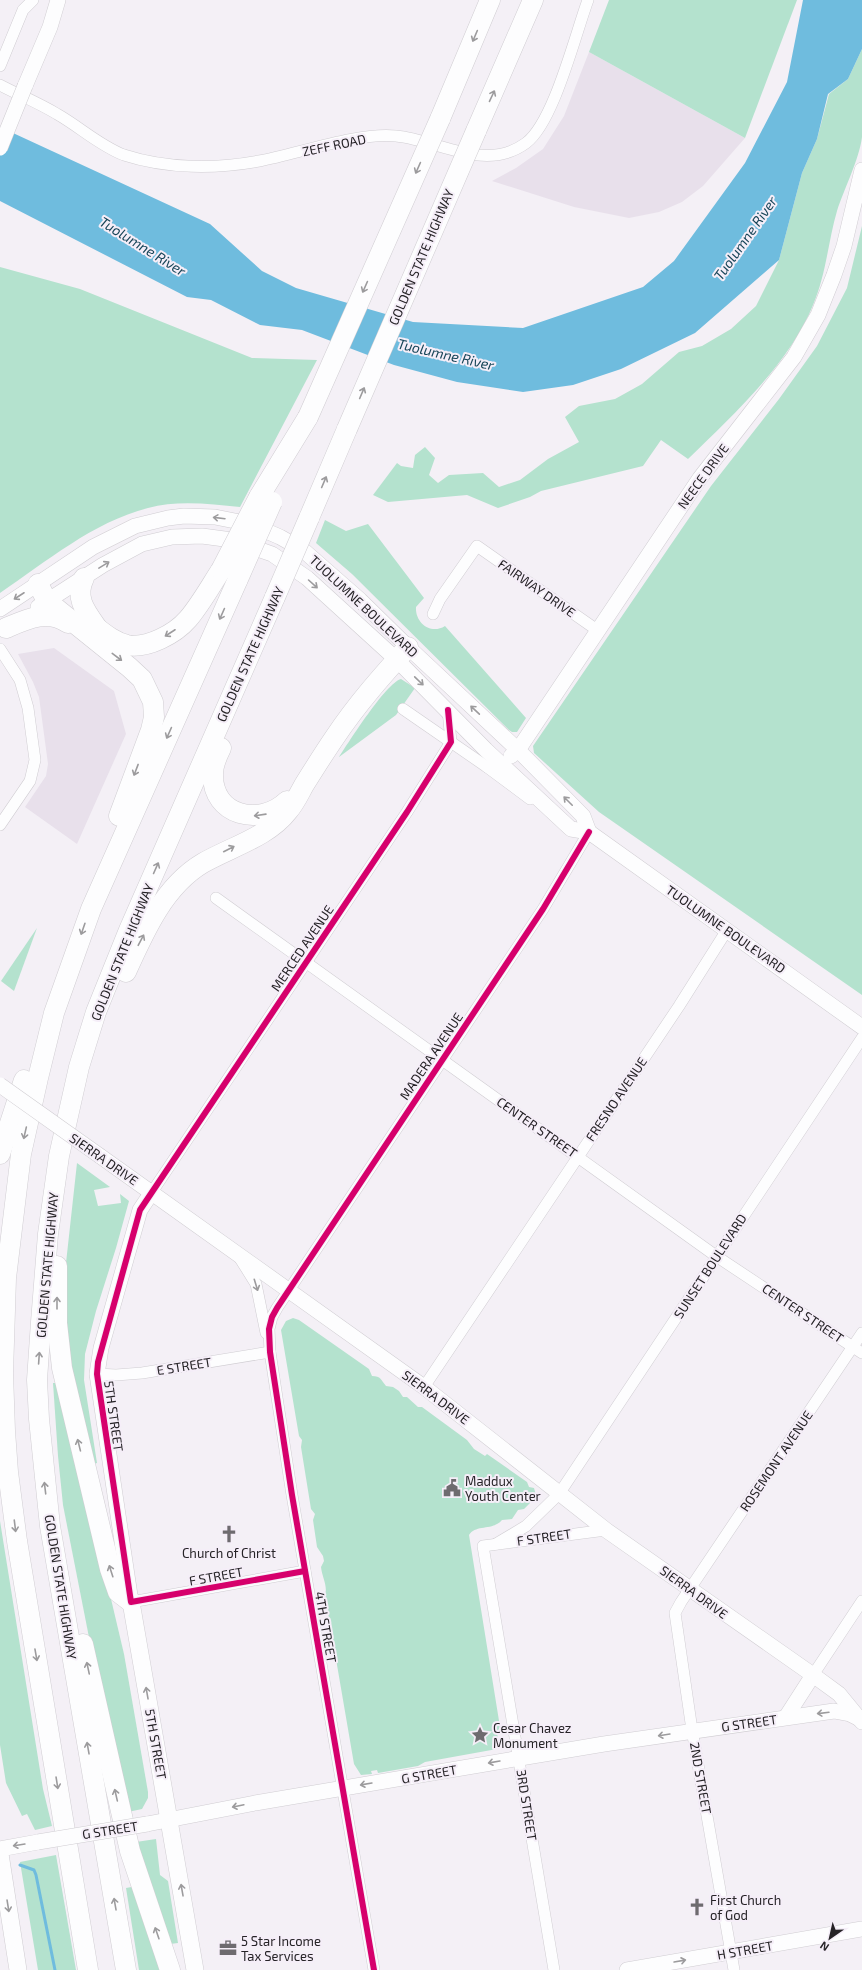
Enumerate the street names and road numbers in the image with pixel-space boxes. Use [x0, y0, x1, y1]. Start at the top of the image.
street label: ZEFF ROAD [301, 130, 367, 160]
street label: GOLDEN STATE HIGHWAY [385, 186, 457, 328]
street label: NEECE DRIVE [674, 440, 732, 512]
street label: TUOLUMNE BOULEVARD [306, 552, 422, 660]
street label: FAIRWAY DRIVE [495, 555, 579, 621]
street label: GOLDEN STATE HIGHWAY [213, 583, 287, 724]
street label: GOLDEN STATE HIGHWAY [87, 881, 157, 1023]
street label: TUOLUMNE BOULEVARD [663, 882, 789, 976]
street label: MERCED AVENUE [267, 902, 337, 994]
street label: MADERA AVENUE [396, 1009, 466, 1103]
street label: FRESNO AVENUE [582, 1054, 650, 1144]
street label: CENTER STREET [494, 1093, 581, 1161]
street label: SIERRA DRIVE [67, 1130, 141, 1188]
street label: GOLDEN STATE HIGHWAY [33, 1191, 61, 1339]
street label: SUNSET BOULEVARD [670, 1211, 750, 1321]
street label: CENTER STREET [759, 1280, 847, 1346]
street label: E STREET [155, 1354, 213, 1378]
street label: SIERRA DRIVE [399, 1367, 473, 1427]
street label: 5TH STREET [101, 1380, 127, 1453]
street label: ROSEMONT AVENUE [736, 1407, 816, 1515]
street label: GOLDEN STATE HIGHWAY [42, 1513, 80, 1661]
street label: F STREET [516, 1525, 573, 1549]
street label: SIERRA DRIVE [657, 1562, 731, 1622]
street label: F STREET [188, 1563, 245, 1589]
street label: 4TH STREET [312, 1590, 340, 1664]
street label: 5TH STREET [142, 1708, 170, 1781]
street label: G STREET [720, 1711, 778, 1735]
street label: 2ND STREET [687, 1741, 715, 1816]
street label: G STREET [400, 1761, 458, 1787]
street label: 3RD STREET [513, 1768, 541, 1842]
street label: G STREET [81, 1818, 139, 1842]
street label: H STREET [716, 1937, 775, 1963]

